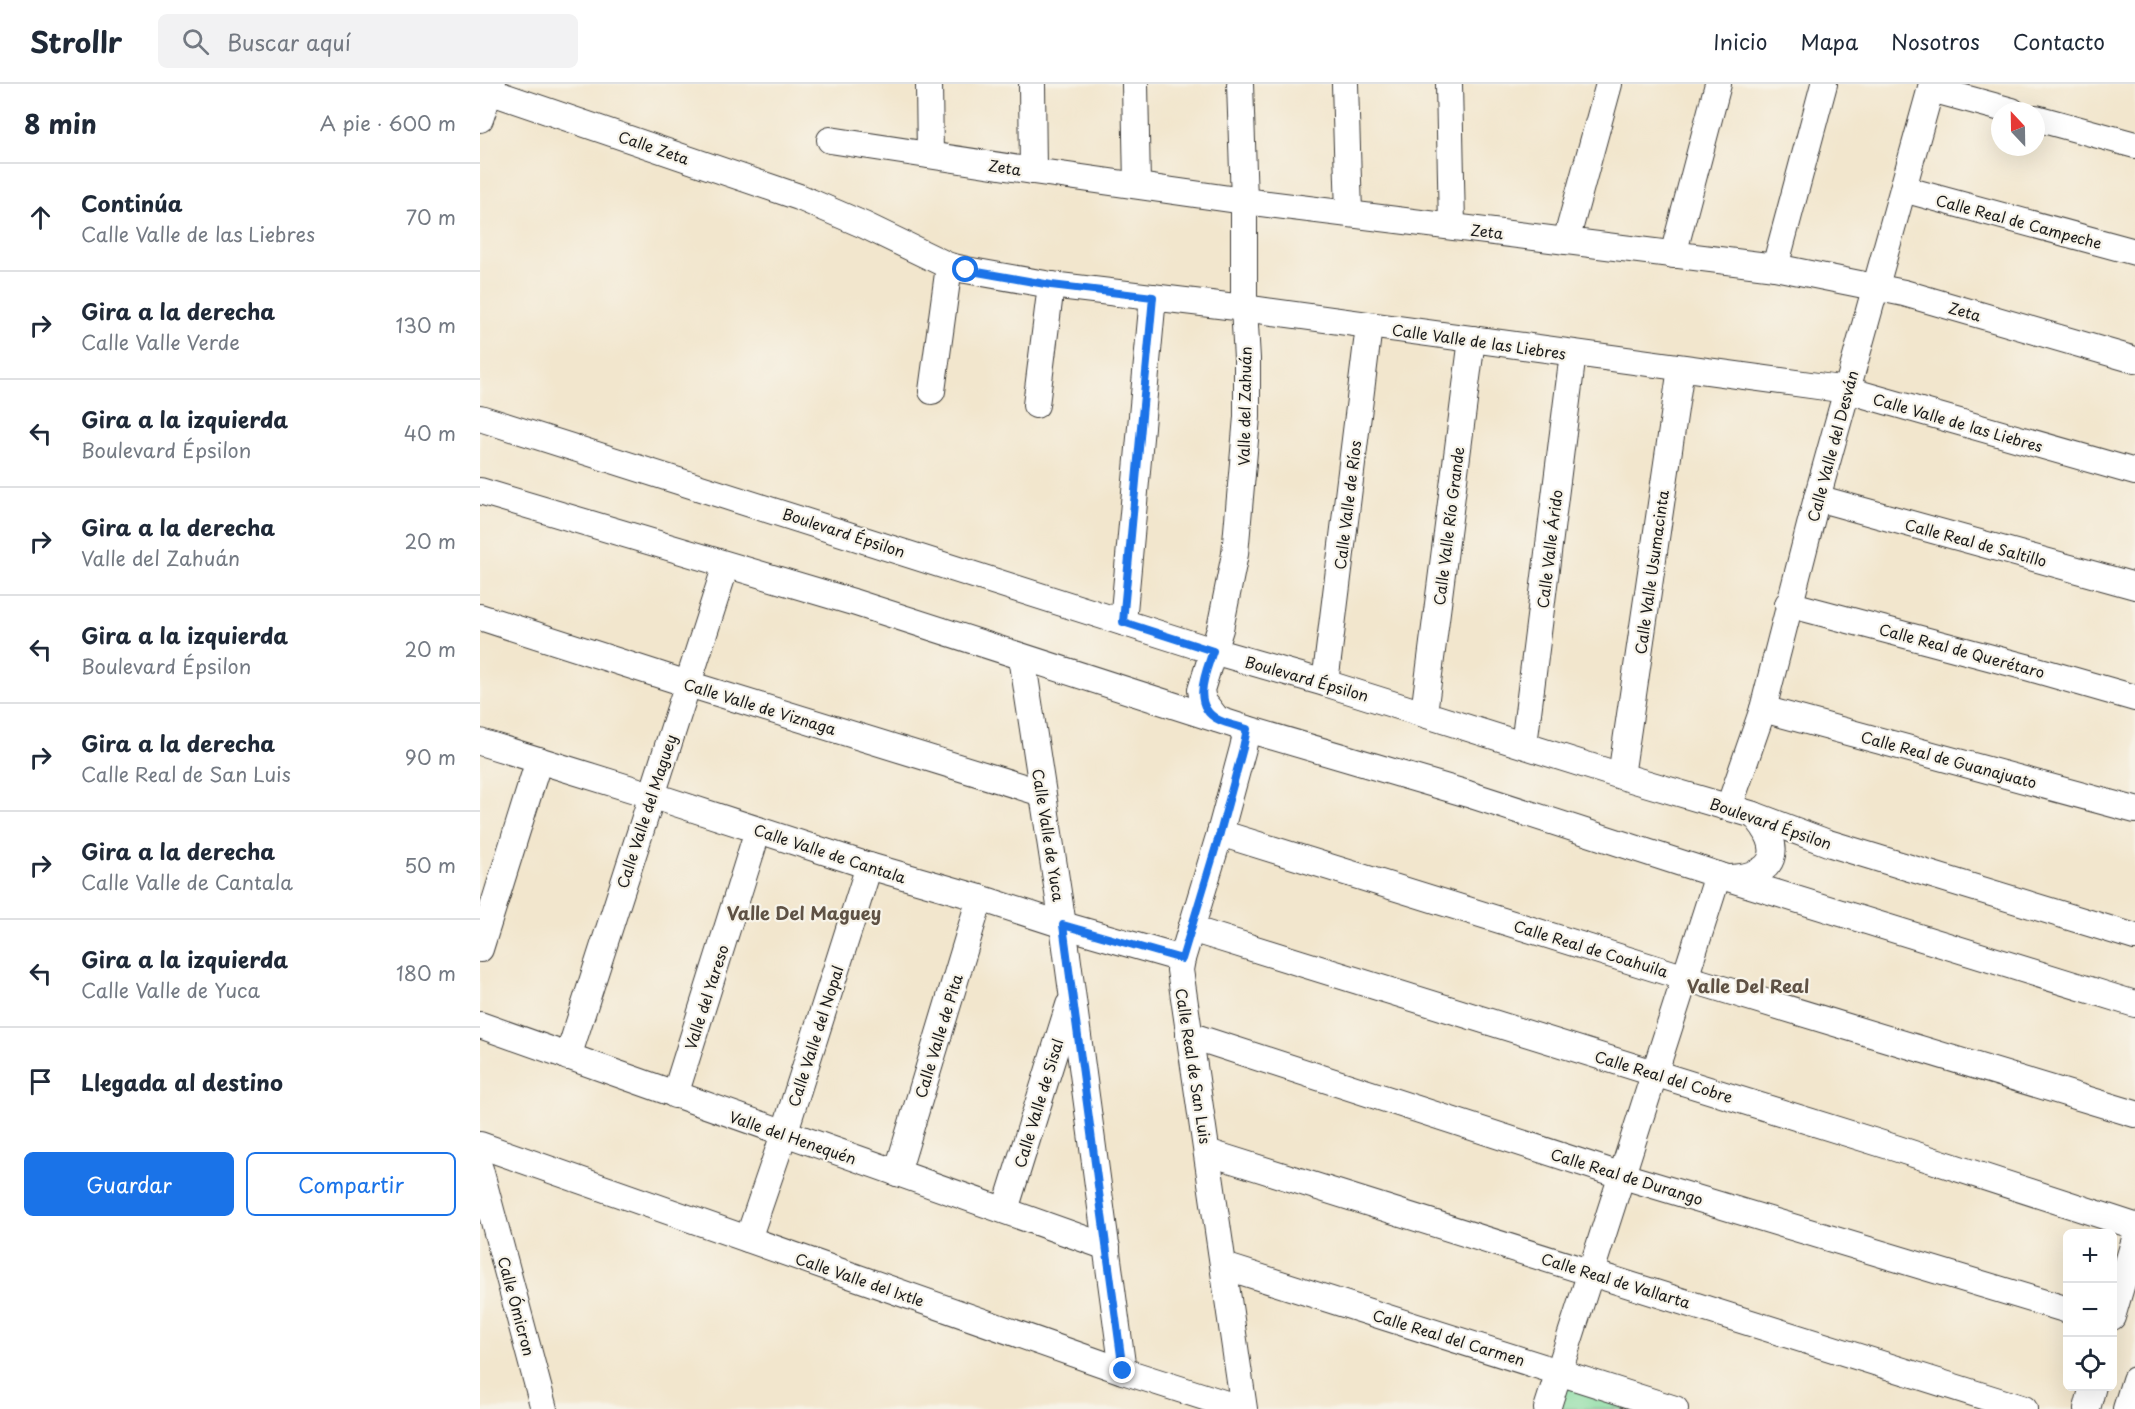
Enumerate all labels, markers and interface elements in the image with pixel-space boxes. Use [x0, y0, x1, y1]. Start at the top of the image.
search box [158, 14, 578, 68]
text: Strollr [30, 20, 122, 63]
icon: search [179, 25, 212, 58]
text: Buscar aquí [227, 25, 351, 58]
text: Inicio [1713, 25, 1767, 57]
text: Mapa [1800, 25, 1858, 57]
text: Nosotros [1891, 25, 1980, 57]
text: Contacto [2013, 25, 2105, 57]
north arrow [1991, 102, 2045, 156]
text: 8 min [24, 104, 97, 143]
text: A pie · 600 m [320, 108, 456, 138]
street label: Calle Zeta [615, 124, 693, 170]
street label: Zeta [987, 153, 1024, 181]
text: Continúa [81, 186, 183, 219]
street label: Calle Real de Campeche [1933, 188, 2105, 254]
icon: ahead [24, 201, 57, 234]
text: 70 m [406, 202, 456, 232]
street label: Zeta [1469, 218, 1505, 244]
text: Calle Valle de las Liebres [81, 219, 315, 249]
route start [952, 256, 978, 282]
text: Gira a la derecha [81, 294, 275, 327]
street label: Zeta [1946, 295, 1984, 327]
icon: right [24, 309, 57, 342]
text: 130 m [396, 310, 456, 340]
street label: Calle Valle de las Liebres [1390, 317, 1568, 365]
text: Calle Valle Verde [81, 327, 240, 357]
street label: Valle del Zahuán [1231, 346, 1257, 466]
street label: Calle Valle del Desván [1801, 368, 1863, 524]
street label: Calle Valle de las Liebres [1870, 387, 2046, 457]
text: Gira a la izquierda [81, 402, 288, 435]
icon: left [24, 417, 57, 450]
text: 40 m [404, 418, 456, 448]
text: Boulevard Épsilon [81, 435, 251, 465]
street label: Calle Valle de Ríos [1328, 439, 1366, 571]
street label: Calle Valle Río Grande [1427, 445, 1469, 607]
street label: Calle Valle Árido [1530, 488, 1568, 610]
street label: Calle Valle Usumacinta [1628, 488, 1674, 656]
street label: Boulevard Épsilon [780, 501, 908, 563]
text: Gira a la derecha [81, 510, 275, 543]
street label: Calle Real de Saltillo [1903, 512, 2049, 572]
icon: right [24, 525, 57, 558]
text: 20 m [404, 526, 456, 556]
text: Valle del Zahuán [81, 543, 240, 573]
street label: Calle Real de Querétaro [1877, 617, 2047, 683]
text: Gira a la izquierda [81, 618, 288, 651]
icon: left [24, 633, 57, 666]
text: 20 m [404, 634, 456, 664]
street label: Boulevard Épsilon [1242, 649, 1372, 707]
text: Boulevard Épsilon [81, 651, 251, 681]
street label: Calle Valle de Viznaga [681, 672, 840, 740]
street label: Calle Real de Guanajuato [1858, 724, 2040, 794]
text: Gira a la derecha [81, 726, 275, 759]
street label: Calle Valle del Maguey [610, 731, 682, 891]
icon: right [24, 741, 57, 774]
text: 90 m [405, 742, 456, 772]
text: Calle Real de San Luis [81, 759, 291, 789]
street label: Calle Valle de Yuca [1027, 767, 1071, 904]
street label: Boulevard Épsilon [1707, 791, 1835, 855]
street label: Calle Valle de Cantala [751, 818, 910, 889]
text: Gira a la derecha [81, 834, 275, 867]
icon: right [24, 849, 57, 882]
text: 50 m [404, 850, 456, 880]
text: Calle Valle de Cantala [81, 867, 293, 897]
district label: Valle Del Maguey [727, 899, 881, 926]
street label: Calle Real de Coahuila [1511, 914, 1672, 983]
text: Gira a la izquierda [81, 942, 288, 975]
street label: Valle del Yareso [678, 942, 734, 1052]
icon: left [24, 957, 57, 990]
text: 180 m [396, 958, 456, 988]
street label: Calle Valle del Nopal [781, 962, 849, 1110]
street label: Calle Valle de Pita [908, 971, 968, 1101]
district label: Valle Del Real [1687, 972, 1809, 999]
text: Calle Valle de Yuca [81, 975, 260, 1005]
street label: Calle Real de San Luis [1170, 986, 1218, 1146]
street label: Calle Valle de Sisal [1007, 1036, 1069, 1170]
street label: Calle Real del Cobre [1592, 1044, 1736, 1108]
icon: arrive [24, 1065, 57, 1098]
text: Llegada al destino [81, 1065, 283, 1098]
street label: Valle del Henequén [726, 1104, 860, 1170]
street label: Calle Real de Durango [1548, 1142, 1706, 1210]
button: Guardar [24, 1152, 234, 1216]
button: Compartir [246, 1152, 456, 1216]
map controls [2063, 1229, 2117, 1391]
button: + [2063, 1229, 2117, 1283]
street label: Calle Valle del Ixtle [792, 1246, 928, 1312]
street label: Calle Real de Vallarta [1539, 1246, 1694, 1314]
street label: Calle Ómicron [493, 1254, 541, 1358]
button: − [2063, 1283, 2117, 1337]
street label: Calle Real del Carmen [1370, 1303, 1528, 1371]
button: locate [2063, 1337, 2117, 1391]
route end [1109, 1357, 1135, 1383]

